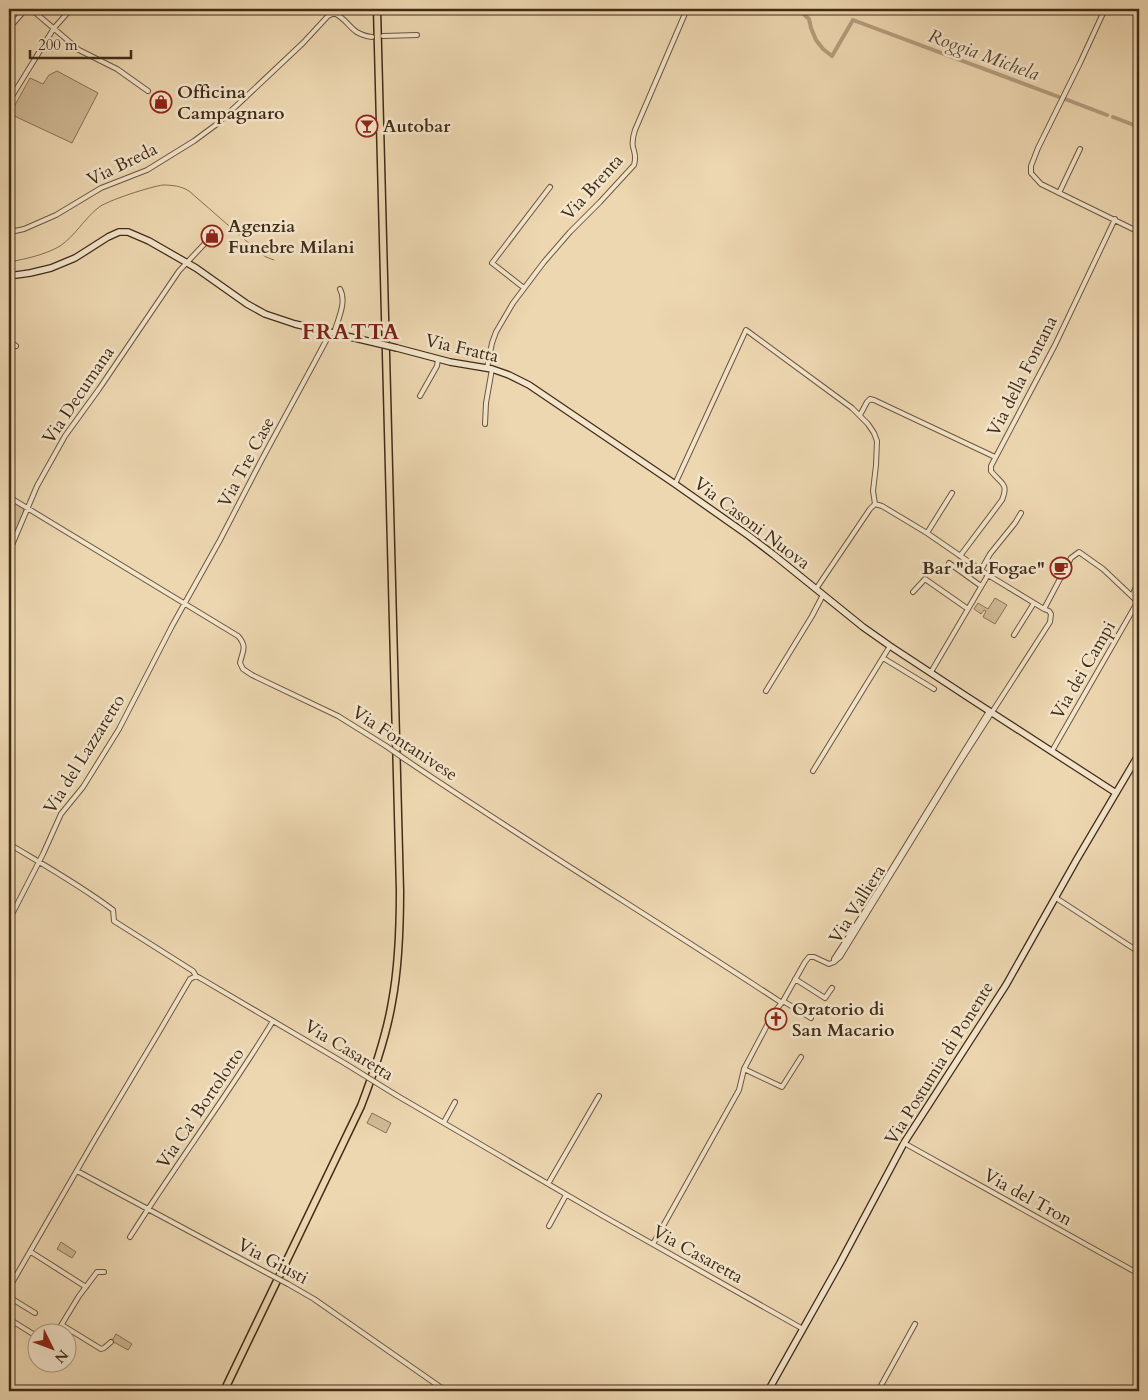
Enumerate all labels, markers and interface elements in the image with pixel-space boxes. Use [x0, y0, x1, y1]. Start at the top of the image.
water label: Roggia Michela [924, 23, 1043, 87]
scale bar [30, 28, 131, 60]
text: 200 m [38, 35, 78, 55]
place label: Officina Campagnaro [177, 80, 285, 126]
shop icon: Officina Campagnaro [149, 90, 173, 114]
bar icon: Autobar [355, 114, 379, 138]
place label: Autobar [383, 114, 451, 139]
street label: Via Breda [83, 137, 162, 192]
street label: Via Brenta [556, 148, 629, 226]
place label: Agenzia Funebre Milani [228, 214, 355, 260]
shop icon: Agenzia Funebre Milani [200, 224, 224, 248]
street label: Via della Fontana [981, 311, 1064, 441]
district label: FRATTA [302, 317, 400, 347]
street label: Via Fratta [423, 328, 501, 369]
street label: Via Decumana [37, 341, 120, 449]
street label: Via Tre Case [212, 412, 281, 512]
street label: Via Casoni Nuova [688, 471, 815, 576]
place label: Bar "da Fogae" [922, 556, 1045, 581]
cafe icon: Bar "da Fogae" [1049, 556, 1073, 580]
street label: Via dei Campi [1045, 616, 1122, 724]
street label: Via del Lazzaretto [38, 690, 131, 819]
street label: Via Fontanivese [347, 700, 462, 787]
street label: Via Valliera [823, 860, 892, 948]
street label: Via Postumia di Ponente [879, 977, 1000, 1150]
place label: Oratorio di San Macario [792, 997, 894, 1043]
church icon: Oratorio di San Macario [764, 1007, 788, 1031]
street label: Via Casaretta [299, 1014, 398, 1087]
street label: Via Ca' Bortolotto [151, 1043, 250, 1174]
street label: Via del Tron [979, 1163, 1077, 1232]
street label: Via Casaretta [648, 1219, 748, 1290]
street label: Via Giusti [233, 1232, 313, 1291]
north arrow [28, 1322, 78, 1372]
text: N [50, 1345, 72, 1367]

